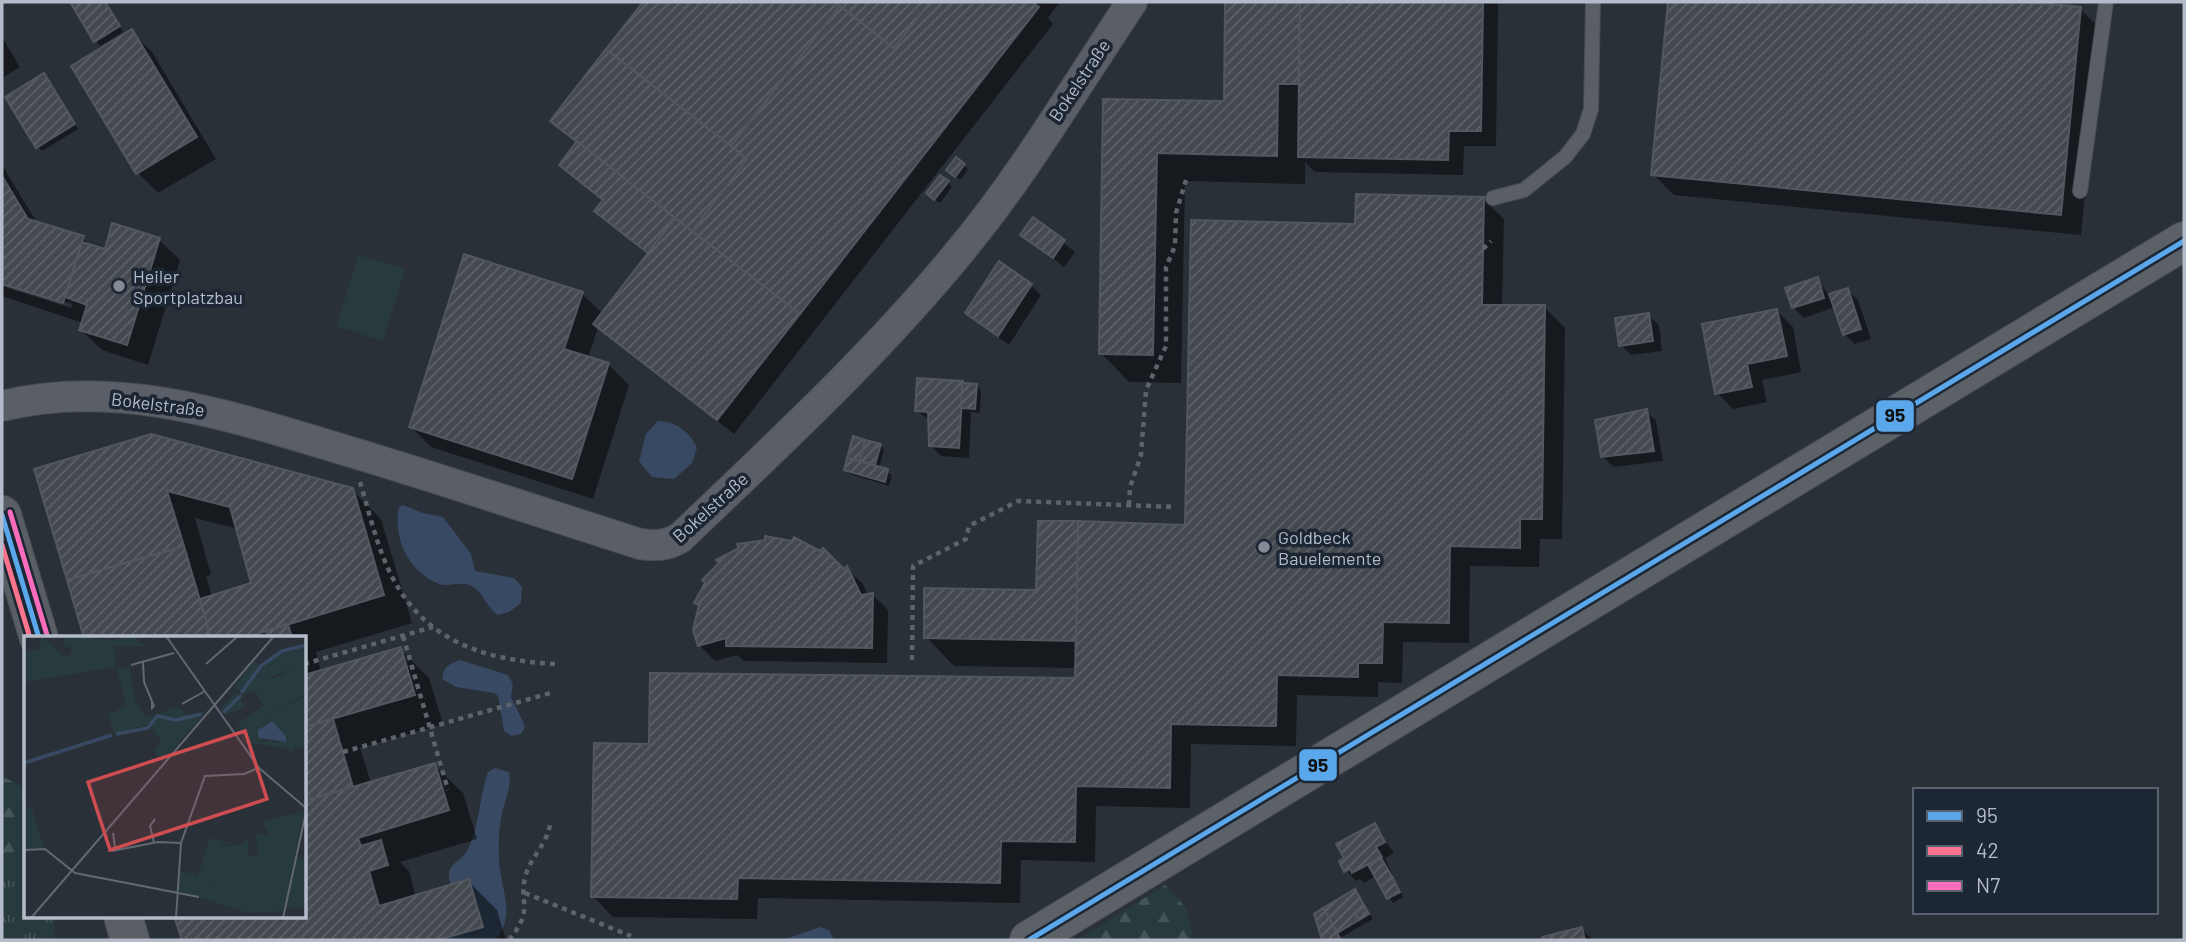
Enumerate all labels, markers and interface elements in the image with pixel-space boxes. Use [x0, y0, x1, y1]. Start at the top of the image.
street label: Bokelstraße [1044, 35, 1114, 125]
place label: Heiler Sportplatzbau [133, 265, 243, 308]
marker: Heiler Sportplatzbau [111, 278, 127, 294]
street label: Bokelstraße [110, 387, 206, 421]
line badge: 95 [1875, 399, 1915, 433]
text: 95 [1885, 403, 1905, 426]
street label: Bokelstraße [668, 467, 752, 547]
place label: Goldbeck Bauelemente [1278, 526, 1381, 569]
marker: Goldbeck Bauelemente [1256, 539, 1272, 555]
inset map [24, 636, 306, 918]
line badge: 95 [1298, 748, 1338, 782]
text: 95 [1308, 753, 1328, 776]
legend [1913, 788, 2158, 914]
text: 95 [1976, 802, 1998, 827]
text: 42 [1976, 837, 1999, 862]
text: N7 [1976, 872, 2000, 897]

